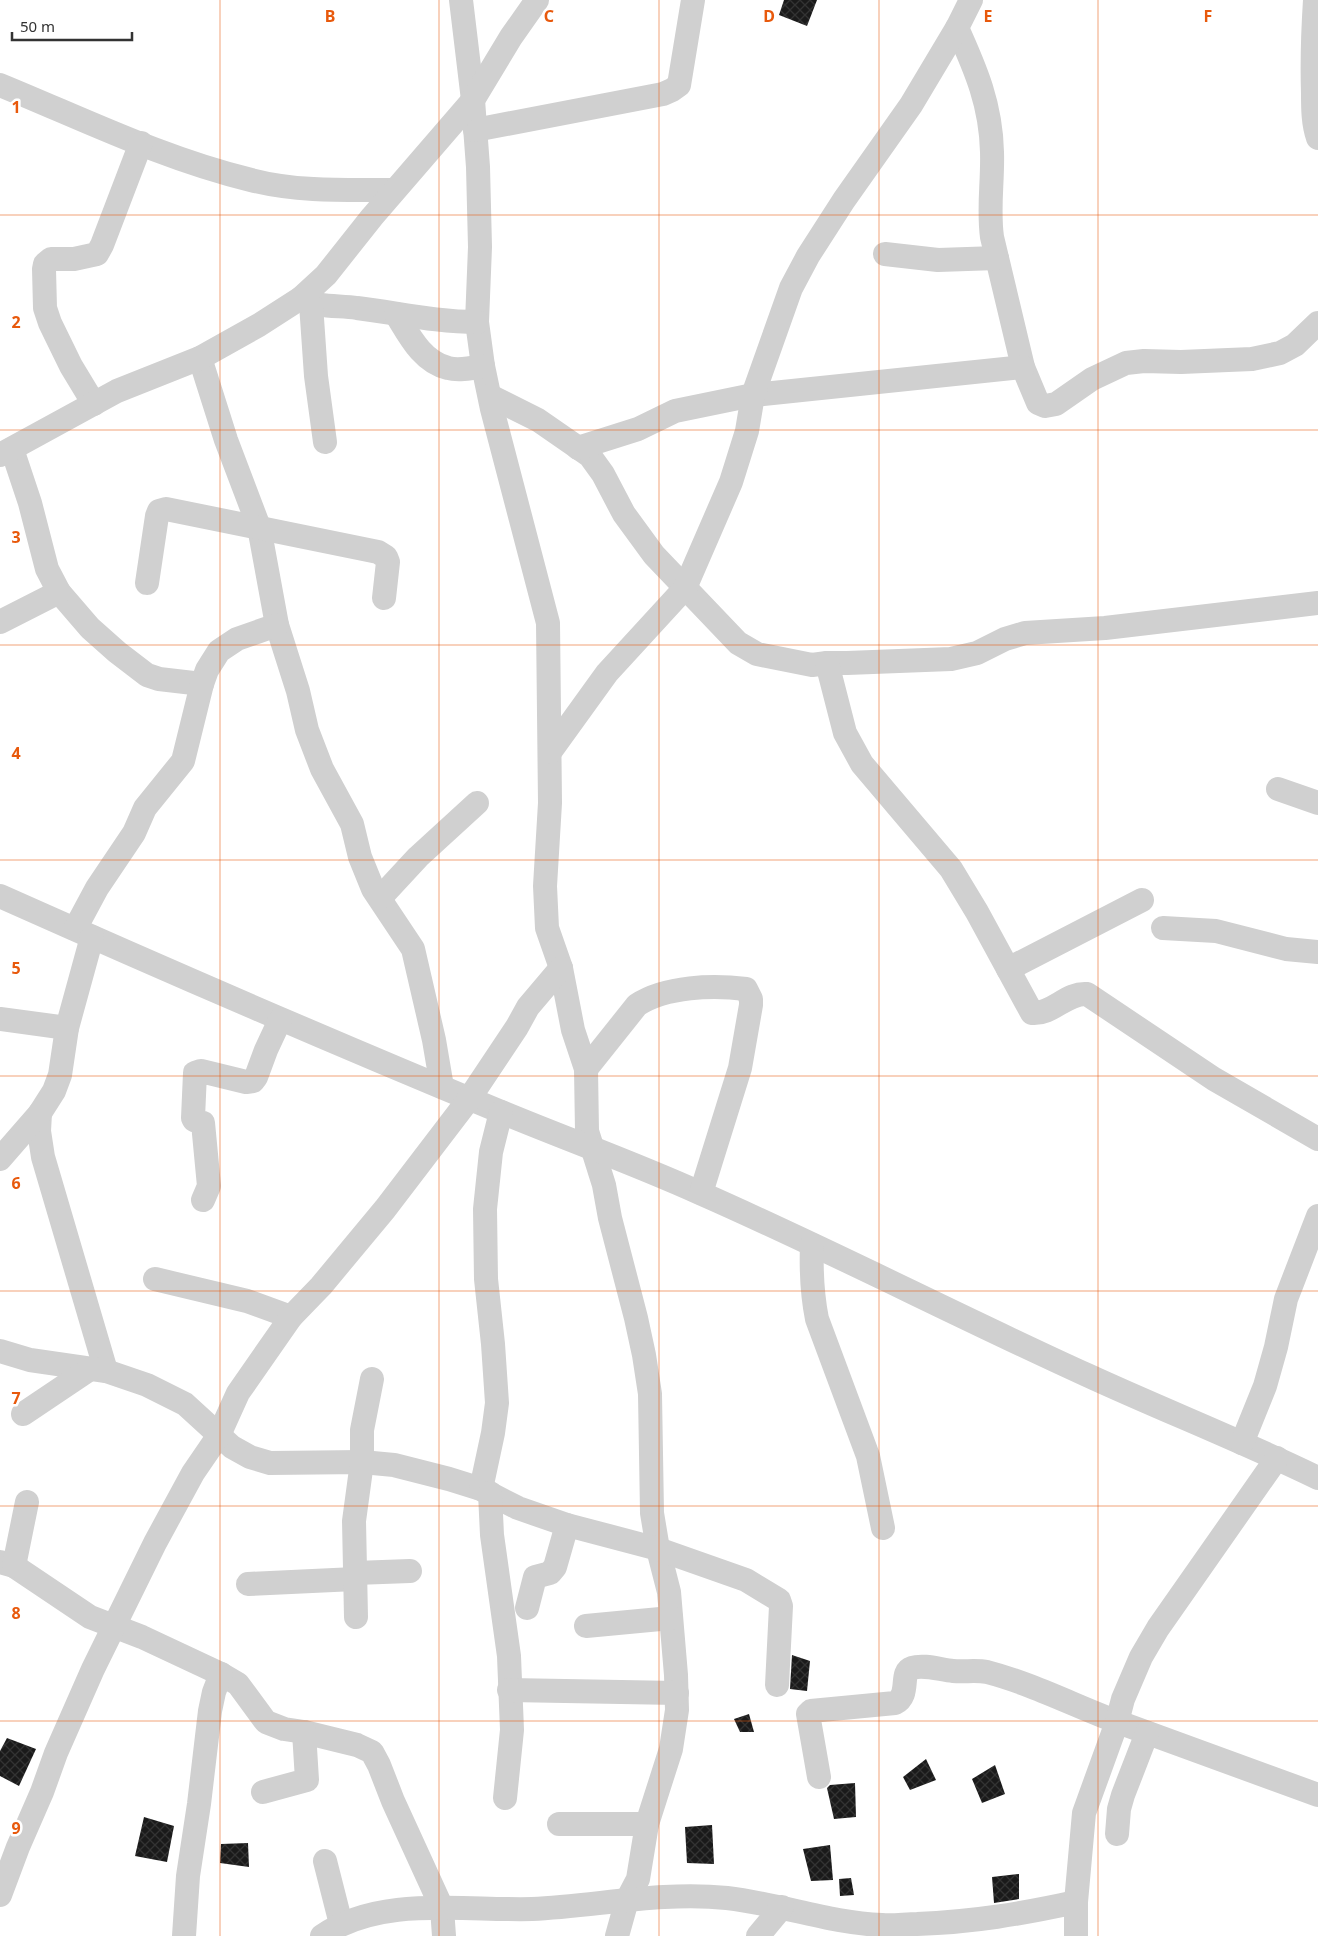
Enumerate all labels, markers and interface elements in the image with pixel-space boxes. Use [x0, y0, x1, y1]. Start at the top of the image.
text: B [325, 5, 335, 27]
text: C [544, 5, 554, 27]
text: D [763, 5, 775, 27]
text: E [984, 5, 993, 27]
text: F [1204, 5, 1212, 27]
scale bar [12, 10, 132, 42]
text: 50 m [20, 16, 55, 36]
text: 1 [11, 96, 21, 118]
text: 2 [11, 311, 21, 333]
text: 3 [11, 526, 21, 548]
text: 4 [11, 742, 21, 764]
text: 5 [11, 957, 21, 979]
text: 6 [11, 1172, 21, 1194]
text: 7 [11, 1387, 21, 1409]
text: 8 [11, 1602, 21, 1624]
text: 9 [11, 1817, 21, 1839]

